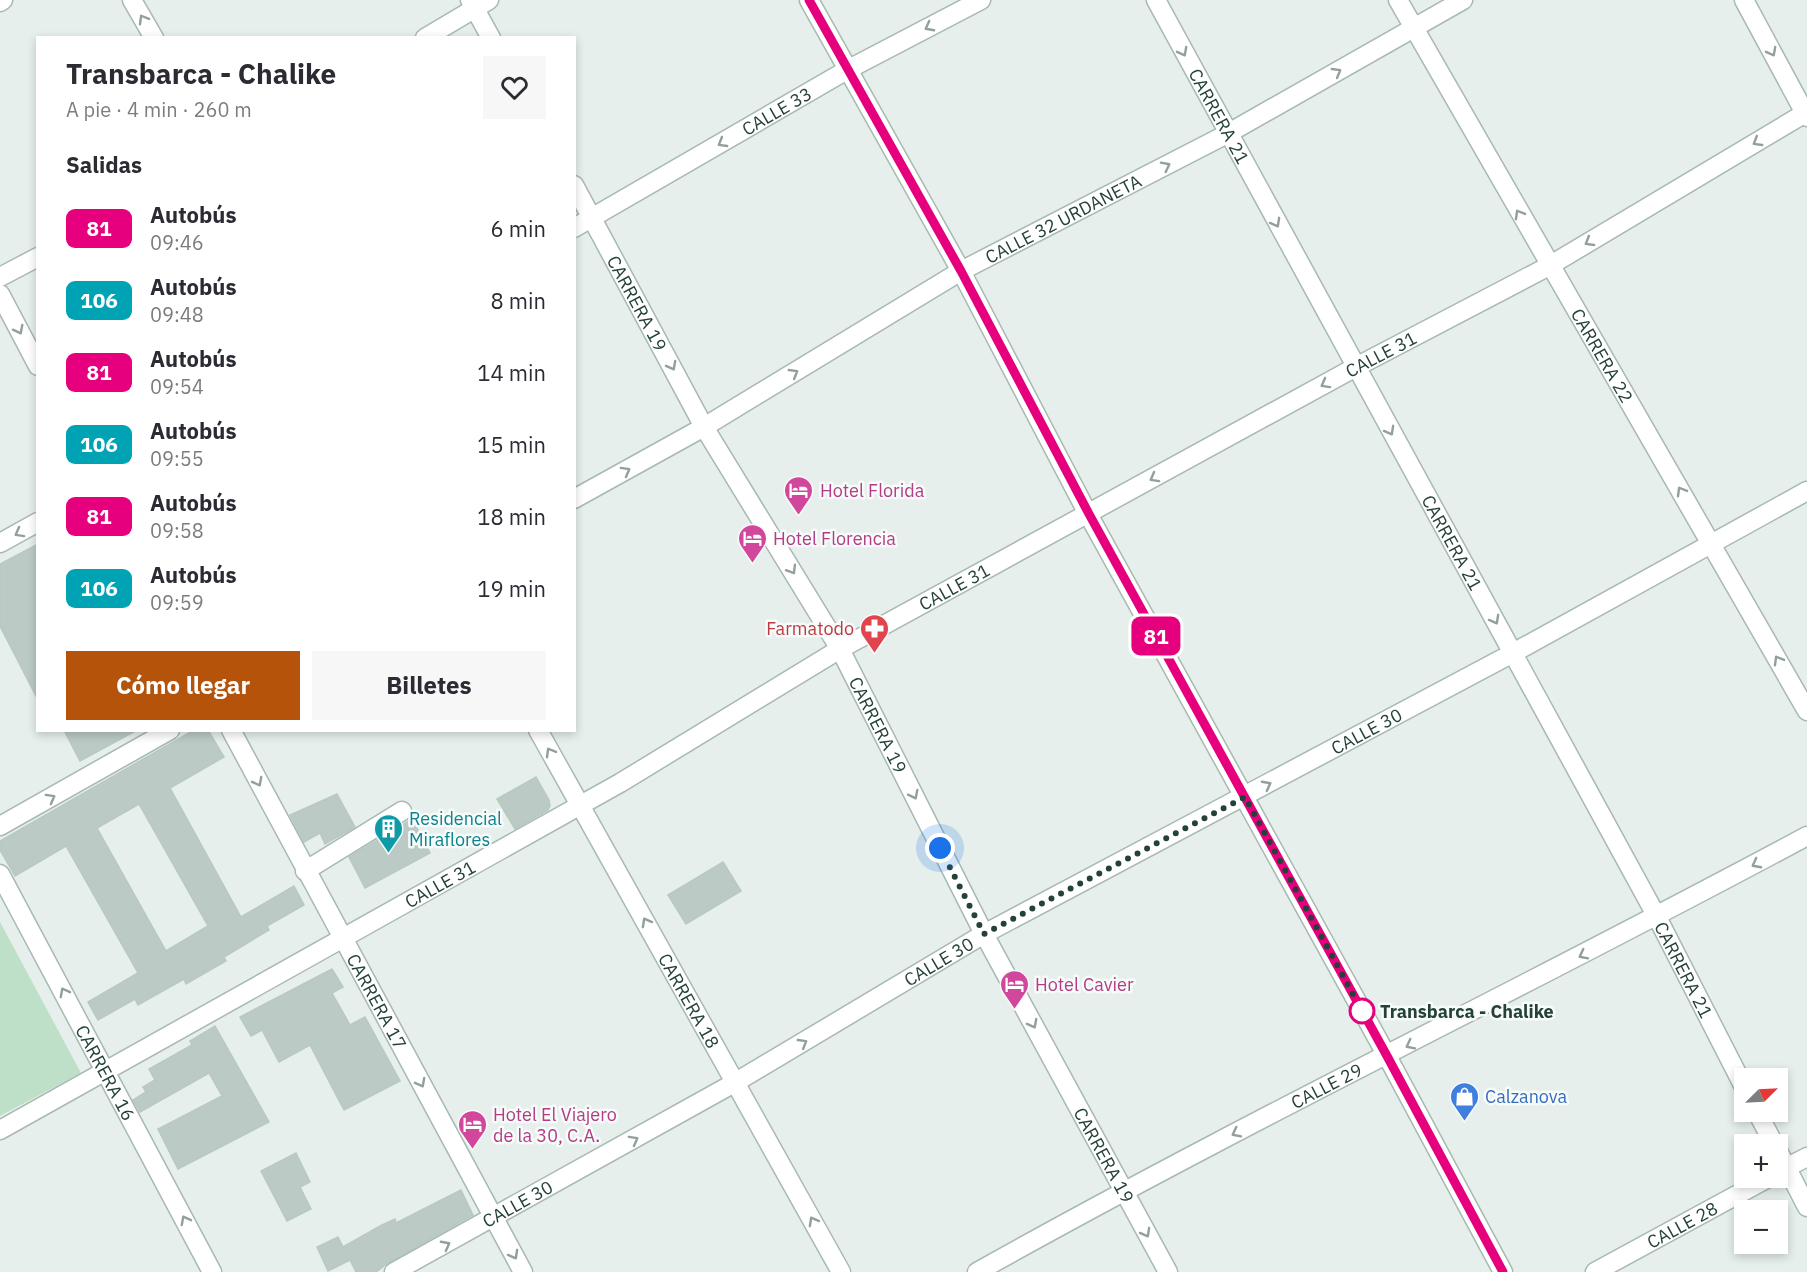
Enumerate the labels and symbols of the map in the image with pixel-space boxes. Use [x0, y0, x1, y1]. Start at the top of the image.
one-way arrow [139, 15, 150, 25]
one-way arrow [925, 20, 936, 31]
one-way arrow [1176, 45, 1187, 56]
one-way arrow [1765, 45, 1776, 56]
street label: CARRERA 21 [1184, 64, 1255, 168]
one-way arrow [1331, 68, 1341, 79]
street label: CALLE 33 [737, 82, 816, 140]
one-way arrow [718, 135, 729, 147]
one-way arrow [1753, 135, 1763, 146]
one-way arrow [1160, 161, 1171, 173]
street label: CALLE 32 URDANETA [981, 169, 1145, 268]
one-way arrow [1515, 209, 1526, 220]
one-way arrow [1269, 217, 1280, 228]
one-way arrow [1585, 234, 1595, 246]
street label: CARRERA 19 [602, 251, 672, 355]
street label: CARRERA 22 [1566, 304, 1639, 407]
one-way arrow [12, 324, 23, 334]
street label: CALLE 31 [1341, 326, 1420, 382]
one-way arrow [665, 360, 676, 370]
one-way arrow [788, 368, 798, 380]
one-way arrow [1321, 377, 1331, 388]
one-way arrow [1383, 425, 1394, 435]
one-way arrow [619, 467, 630, 478]
one-way arrow [1150, 471, 1160, 482]
hotel icon: Hotel Florida [783, 474, 815, 516]
place label: Hotel Florida [820, 479, 925, 502]
one-way arrow [1677, 487, 1689, 497]
street label: CARRERA 21 [1417, 491, 1488, 594]
hotel icon: Hotel Florencia [736, 522, 768, 564]
one-way arrow [15, 526, 25, 537]
place label: Hotel Florencia [773, 527, 896, 550]
street label: CALLE 31 [915, 558, 993, 615]
one-way arrow [784, 564, 796, 574]
pharmacy icon: Farmatodo [859, 612, 891, 654]
one-way arrow [1488, 614, 1499, 624]
line badge: 81 [1129, 616, 1183, 656]
place label: Farmatodo [766, 617, 854, 640]
one-way arrow [1774, 656, 1785, 666]
street label: CARRERA 19 [844, 673, 912, 777]
street label: CALLE 30 [1327, 703, 1406, 759]
one-way arrow [546, 748, 558, 758]
one-way arrow [251, 776, 263, 787]
one-way arrow [1261, 781, 1272, 792]
one-way arrow [906, 789, 918, 800]
one-way arrow [45, 793, 55, 805]
place label: Residencial Miraflores [409, 807, 502, 851]
building icon: Residencial Miraflores [372, 812, 404, 854]
your location [925, 833, 955, 863]
street label: CALLE 31 [401, 855, 479, 913]
one-way arrow [1751, 857, 1762, 868]
street label: CARRERA 21 [1650, 917, 1718, 1022]
one-way arrow [642, 918, 653, 929]
street label: CALLE 30 [899, 932, 977, 991]
one-way arrow [1579, 948, 1589, 959]
street label: CARRERA 17 [342, 949, 412, 1053]
street label: CARRERA 18 [654, 949, 725, 1052]
hotel icon: Hotel Cavier [998, 968, 1030, 1010]
place label: Hotel Cavier [1035, 973, 1134, 996]
one-way arrow [60, 988, 71, 999]
marker: Transbarca - Chalike [1349, 998, 1375, 1024]
place label: Transbarca - Chalike [1380, 1000, 1554, 1023]
one-way arrow [1026, 1018, 1037, 1029]
street label: CARRERA 16 [71, 1021, 141, 1124]
one-way arrow [1405, 1037, 1416, 1049]
one-way arrow [797, 1038, 807, 1050]
street label: CALLE 29 [1287, 1058, 1366, 1113]
north arrow [1734, 1068, 1788, 1122]
one-way arrow [414, 1077, 425, 1087]
shop icon: Calzanova [1448, 1080, 1480, 1122]
place label: Calzanova [1485, 1085, 1568, 1108]
place label: Hotel El Viajero de la 30, C.A. [493, 1103, 617, 1147]
street label: CARRERA 19 [1069, 1103, 1140, 1207]
hotel icon: Hotel El Viajero de la 30, C.A. [456, 1108, 488, 1150]
one-way arrow [1232, 1126, 1242, 1137]
one-way arrow [628, 1136, 639, 1147]
street label: CALLE 30 [478, 1175, 557, 1232]
street label: CALLE 28 [1643, 1196, 1721, 1253]
one-way arrow [181, 1216, 192, 1226]
one-way arrow [808, 1217, 820, 1227]
one-way arrow [1139, 1227, 1150, 1237]
one-way arrow [439, 1240, 450, 1252]
one-way arrow [507, 1248, 518, 1259]

